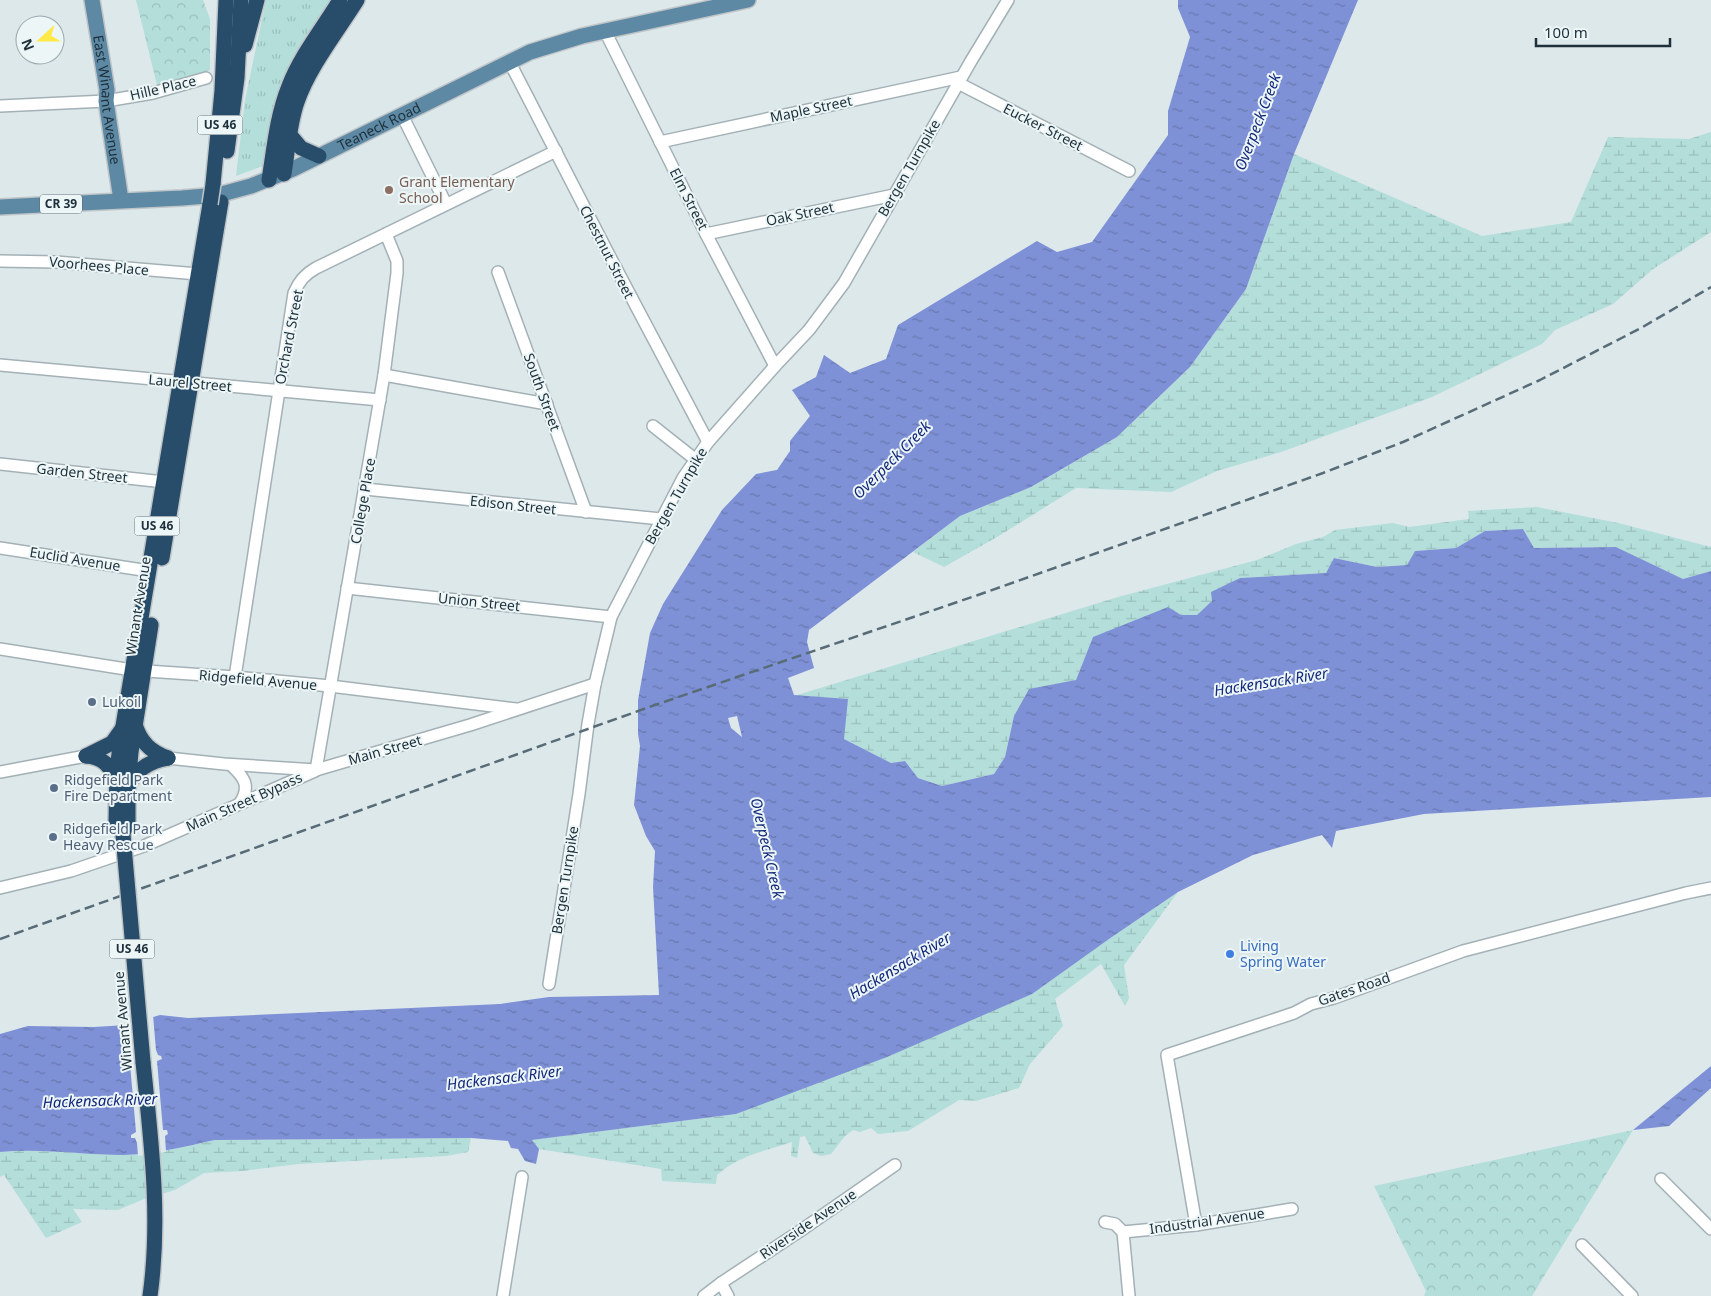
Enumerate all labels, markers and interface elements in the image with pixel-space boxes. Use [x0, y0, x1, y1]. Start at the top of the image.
north arrow [15, 15, 65, 65]
scale bar [1536, 15, 1670, 47]
text: 100 m [1544, 22, 1588, 42]
street label: East Winant Avenue [89, 33, 126, 166]
text: N [16, 36, 38, 54]
water label: Overpeck Creek [1229, 70, 1285, 173]
street label: Hille Place [128, 71, 198, 104]
street label: Maple Street [768, 91, 854, 126]
street label: Teaneck Road [334, 97, 424, 155]
street label: Eucker Street [1000, 98, 1086, 155]
road number: US 46 [198, 116, 242, 134]
street label: Bergen Turnpike [873, 116, 944, 220]
street label: Elm Street [666, 165, 713, 233]
place label: Grant Elementary School [399, 172, 516, 207]
marker: Grant Elementary School [383, 184, 395, 196]
road number: CR 39 [40, 194, 82, 213]
street label: Oak Street [764, 197, 836, 230]
street label: Chestnut Street [576, 202, 639, 302]
street label: Voorhees Place [48, 252, 150, 279]
street label: Orchard Street [270, 288, 307, 386]
street label: South Street [520, 350, 565, 433]
street label: Laurel Street [148, 369, 233, 396]
water label: Overpeck Creek [848, 416, 935, 503]
street label: Bergen Turnpike [640, 444, 711, 548]
street label: College Place [346, 456, 379, 545]
street label: Garden Street [36, 458, 129, 487]
street label: Edison Street [469, 491, 557, 518]
road number: US 46 [134, 516, 180, 536]
street label: Euclid Avenue [28, 542, 122, 575]
street label: Winant Avenue [120, 555, 155, 657]
street label: Union Street [437, 588, 521, 615]
water label: Hackensack River [1213, 662, 1330, 700]
street label: Ridgefield Avenue [198, 665, 318, 694]
place label: Lukoil [102, 692, 141, 711]
marker: Lukoil [86, 696, 98, 708]
street label: Main Street [346, 730, 424, 769]
street label: Main Street Bypass [183, 767, 305, 836]
place label: Ridgefield Park Fire Department [64, 770, 172, 805]
marker: Ridgefield Park Fire Department [48, 782, 60, 794]
water label: Overpeck Creek [747, 796, 789, 900]
place label: Ridgefield Park Heavy Rescue [63, 819, 163, 854]
street label: Bergen Turnpike [547, 824, 582, 935]
marker: Ridgefield Park Heavy Rescue [47, 831, 59, 843]
water label: Hackensack River [845, 926, 955, 1003]
place label: Living Spring Water [1240, 936, 1326, 971]
road number: US 46 [110, 940, 154, 959]
marker: Living Spring Water [1224, 948, 1236, 960]
street label: Gates Road [1315, 967, 1392, 1010]
street label: Winant Avenue [109, 970, 136, 1072]
water label: Hackensack River [446, 1060, 563, 1094]
water label: Hackensack River [42, 1088, 159, 1112]
street label: Riverside Avenue [756, 1184, 860, 1263]
street label: Industrial Avenue [1148, 1203, 1266, 1238]

